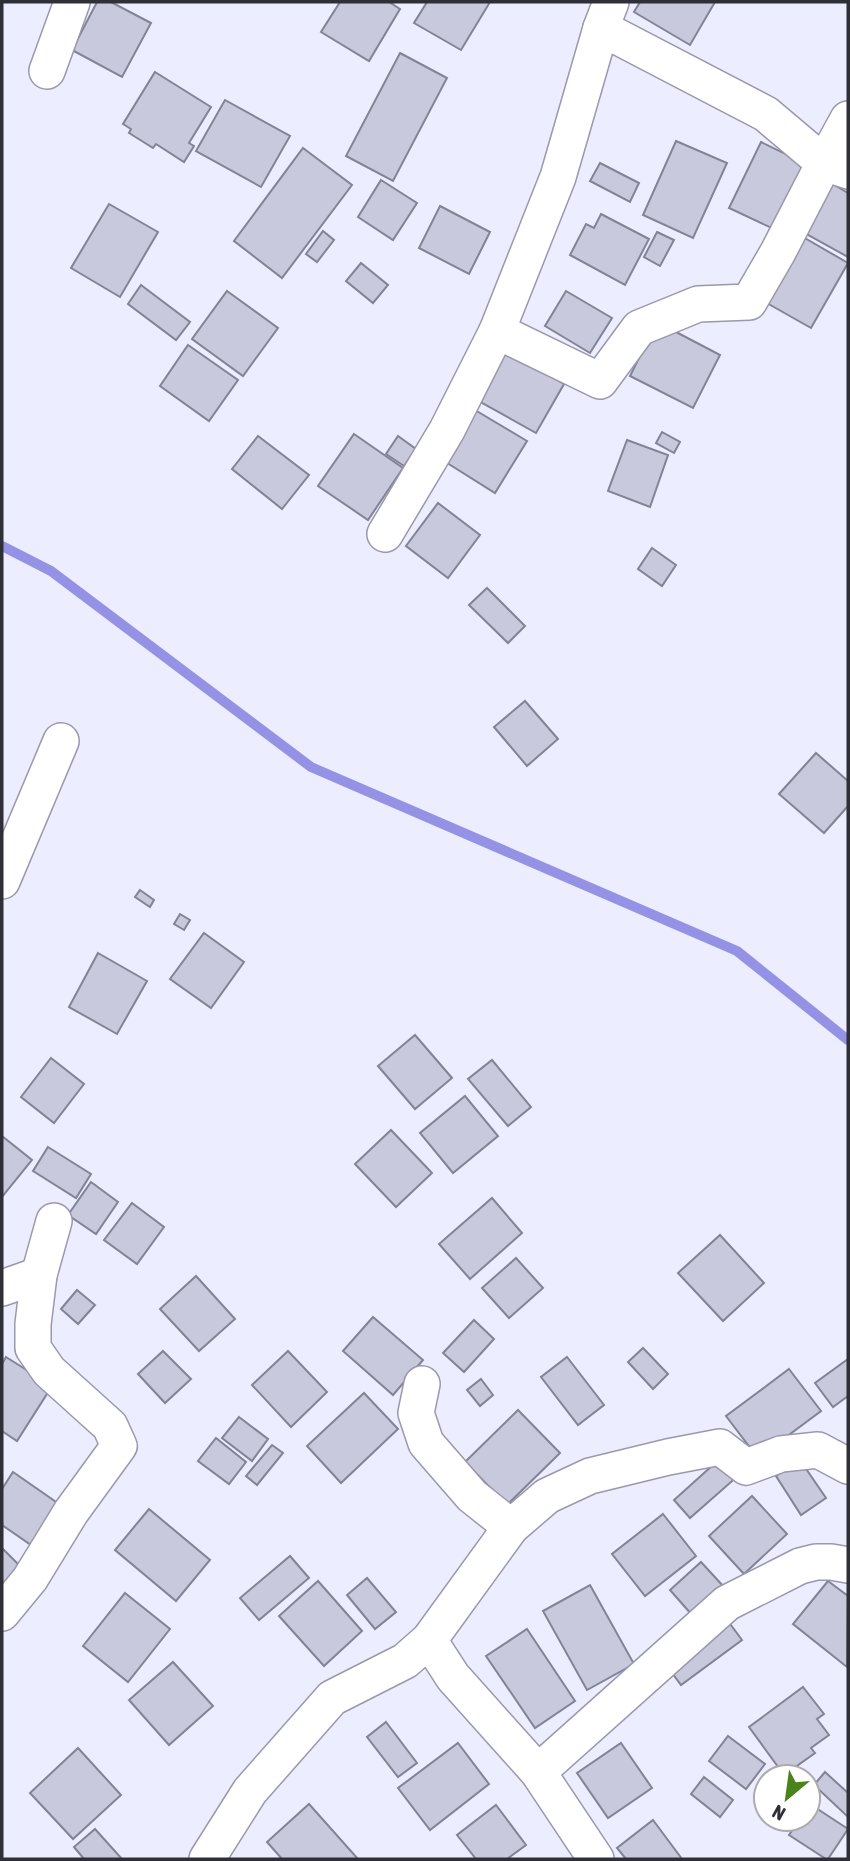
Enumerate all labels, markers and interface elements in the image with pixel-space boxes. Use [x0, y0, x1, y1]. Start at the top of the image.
north arrow [752, 1763, 822, 1833]
text: N [769, 1801, 789, 1825]

